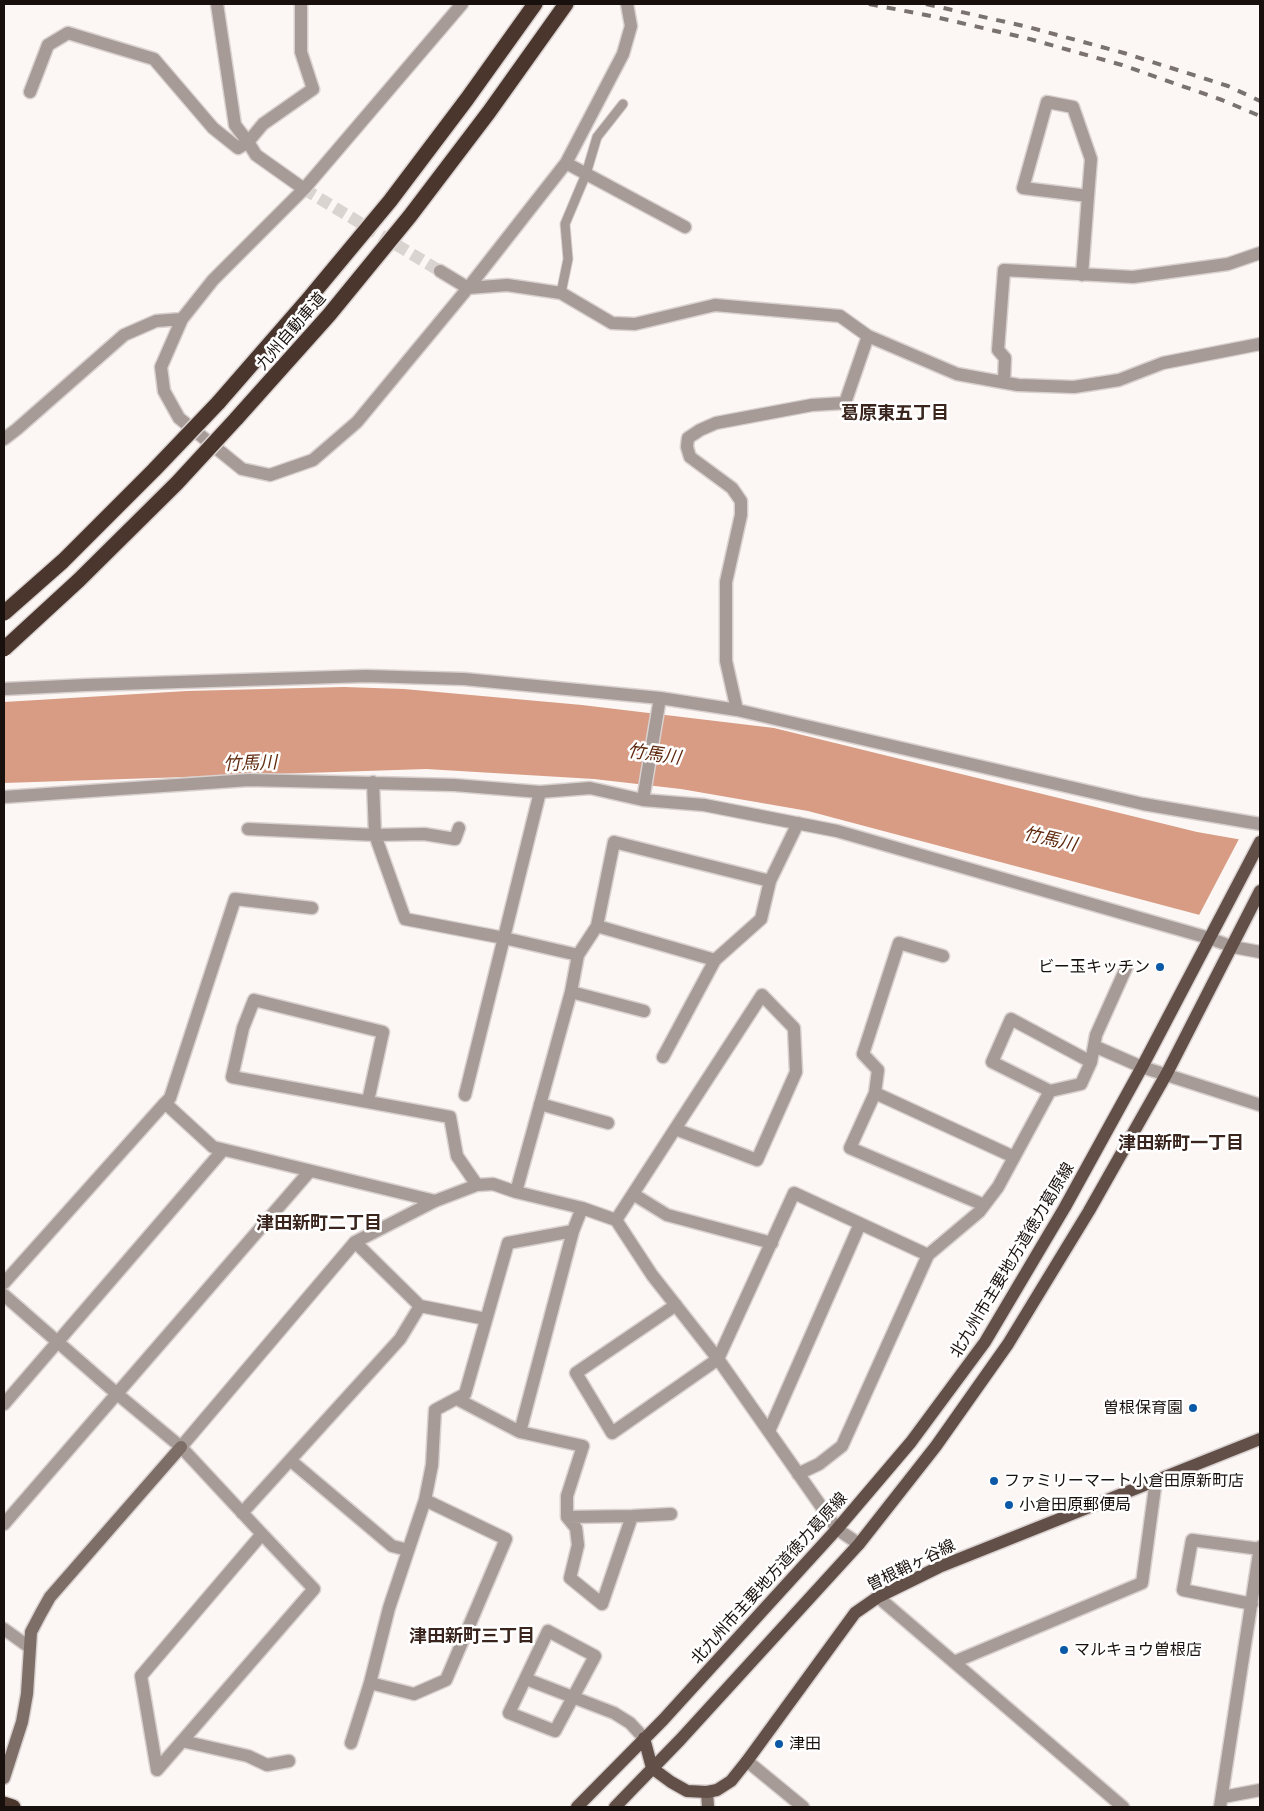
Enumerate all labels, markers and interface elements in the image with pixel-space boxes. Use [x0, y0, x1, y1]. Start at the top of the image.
street label: 九州自動車道 [252, 288, 330, 374]
district label: 葛原東五丁目 [841, 402, 949, 424]
water label: 竹馬川 [626, 740, 682, 768]
water label: 竹馬川 [223, 751, 277, 775]
water label: 竹馬川 [1021, 822, 1079, 856]
place label: ビー玉キッチン [1038, 957, 1150, 977]
marker: ビー玉キッチン [1154, 961, 1166, 973]
district label: 津田新町一丁目 [1118, 1132, 1244, 1154]
street label: 北九州市主要地方道徳力葛原線 [946, 1159, 1078, 1361]
district label: 津田新町二丁目 [256, 1212, 382, 1234]
place label: 曽根保育園 [1103, 1398, 1183, 1418]
marker: 曽根保育園 [1187, 1402, 1199, 1414]
place label: ファミリーマート小倉田原新町店 [1004, 1471, 1244, 1491]
marker: ファミリーマート小倉田原新町店 [988, 1475, 1000, 1487]
street label: 北九州市主要地方道徳力葛原線 [687, 1488, 851, 1668]
place label: 小倉田原郵便局 [1019, 1495, 1131, 1515]
marker: 小倉田原郵便局 [1003, 1499, 1015, 1511]
street label: 曽根鞘ヶ谷線 [864, 1535, 958, 1595]
district label: 津田新町三丁目 [409, 1625, 535, 1647]
place label: マルキョウ曽根店 [1074, 1640, 1202, 1660]
marker: マルキョウ曽根店 [1058, 1644, 1070, 1656]
place label: 津田 [789, 1734, 821, 1754]
marker: 津田 [773, 1738, 785, 1750]

